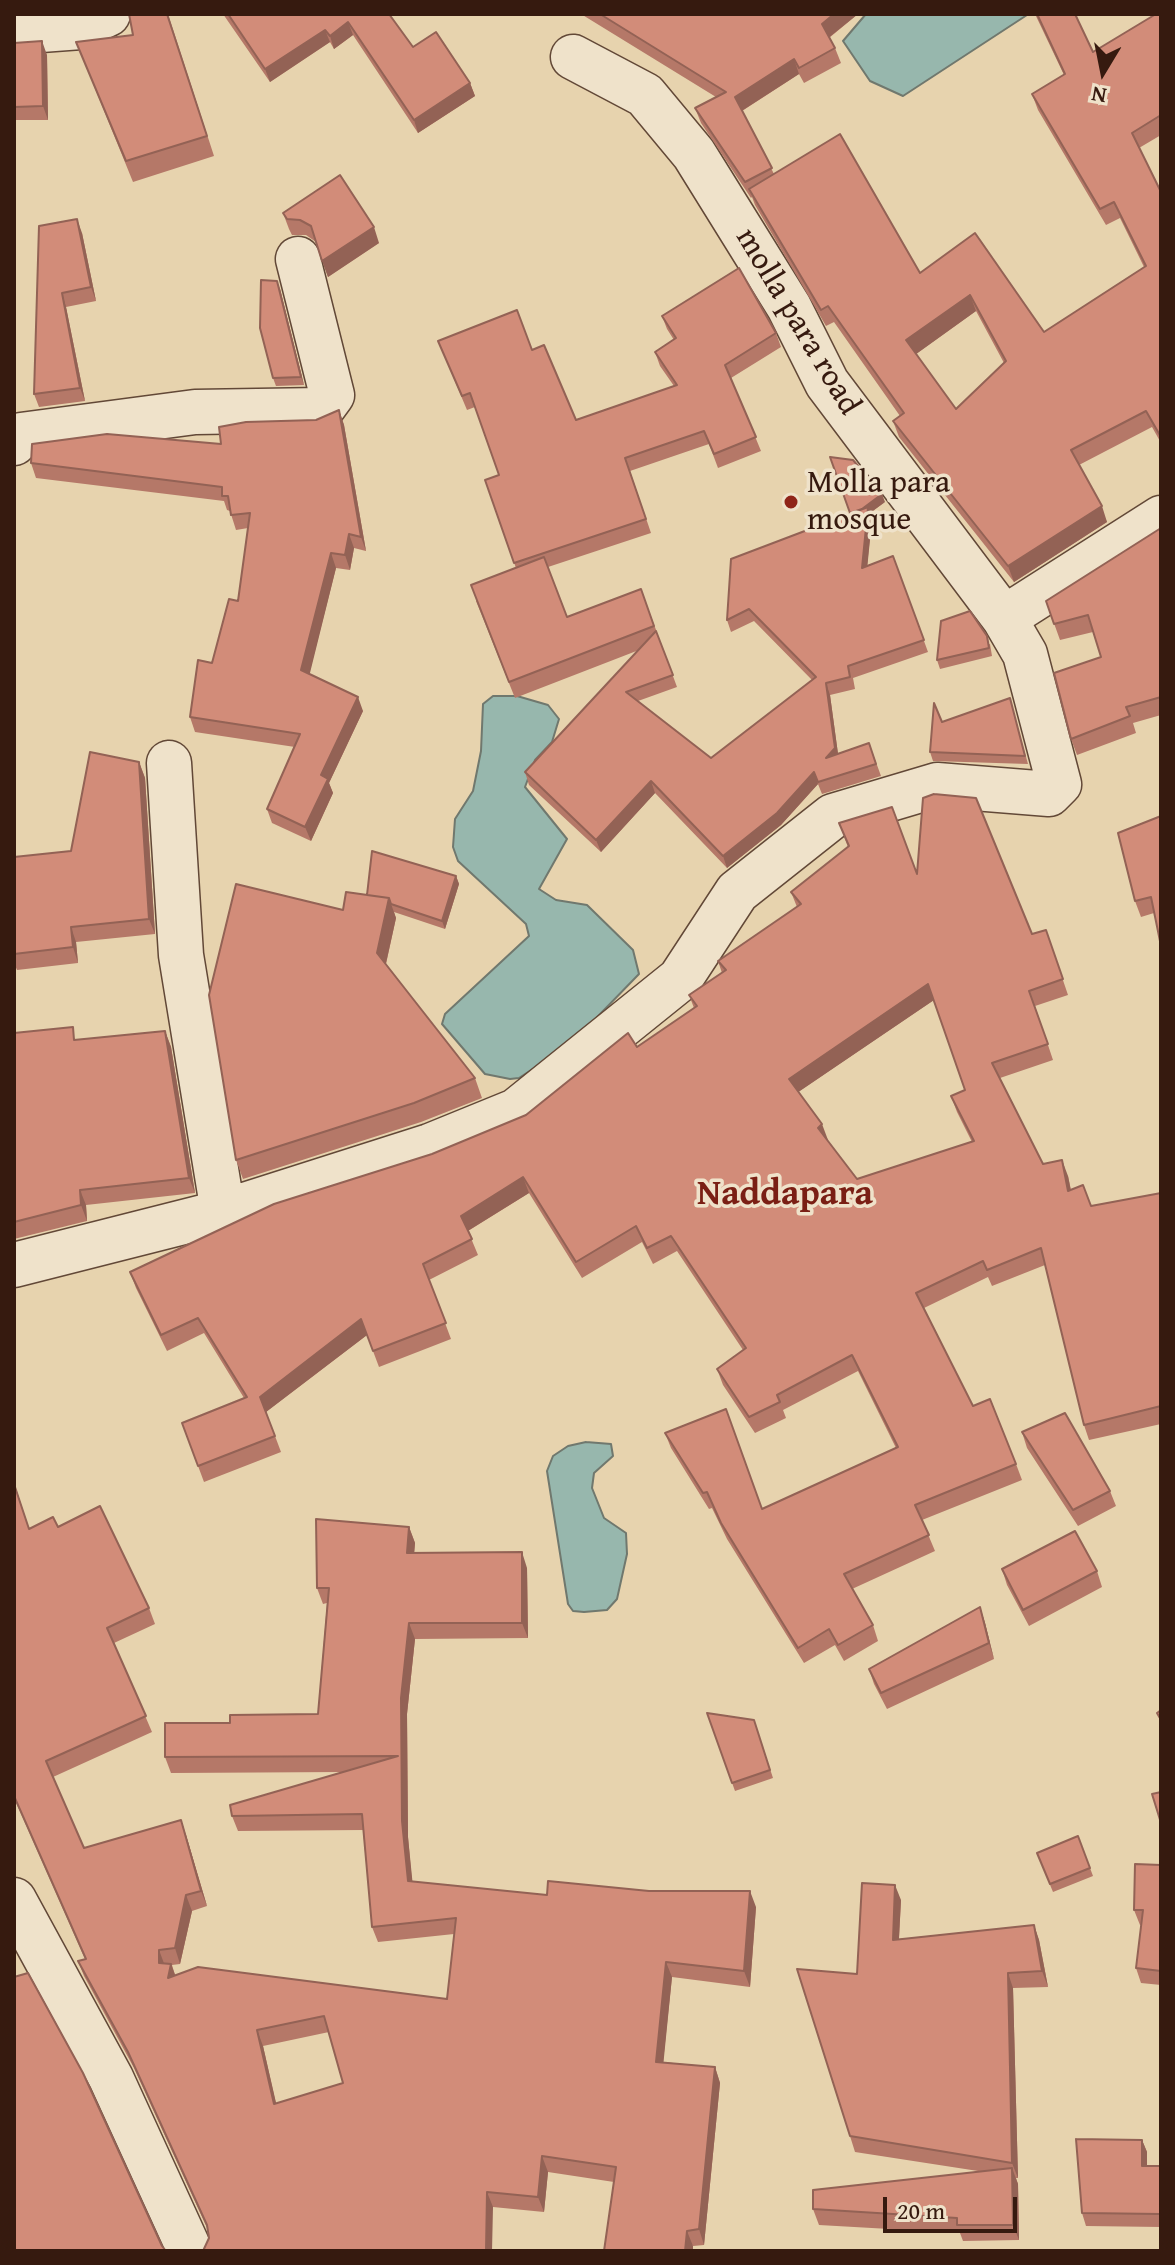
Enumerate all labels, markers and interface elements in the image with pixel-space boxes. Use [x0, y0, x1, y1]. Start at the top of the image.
north arrow [1063, 32, 1143, 112]
text: N [1089, 79, 1109, 113]
street label: molla para road [726, 222, 868, 422]
place label: Molla para mosque [807, 465, 950, 540]
marker: Molla para mosque [782, 493, 800, 511]
district label: Naddapara [697, 1173, 873, 1217]
scale bar [887, 2181, 1021, 2231]
text: 20 m [897, 2193, 945, 2228]

